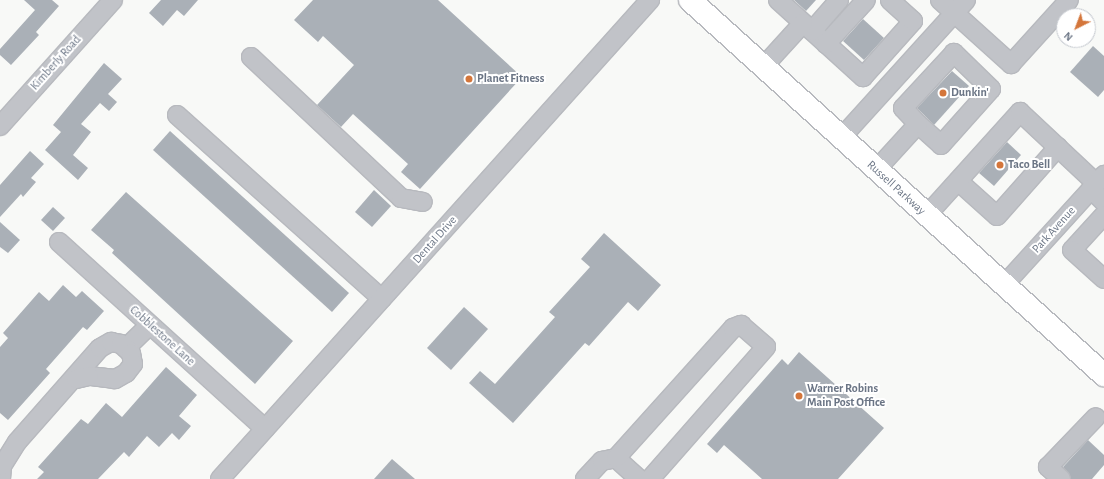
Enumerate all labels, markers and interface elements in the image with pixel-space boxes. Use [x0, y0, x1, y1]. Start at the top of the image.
north arrow [1056, 8, 1096, 48]
text: N [1062, 30, 1075, 43]
street label: Kimberly Road [28, 33, 84, 93]
place label: Planet Fitness [477, 72, 544, 86]
marker: Planet Fitness [464, 74, 474, 84]
place label: Dunkin' [951, 86, 989, 100]
marker: Dunkin' [938, 88, 948, 98]
street label: Russell Parkway [864, 158, 928, 218]
place label: Taco Bell [1008, 158, 1050, 172]
marker: Taco Bell [995, 160, 1005, 170]
street label: Park Avenue [1029, 204, 1079, 256]
street label: Dental Drive [410, 213, 460, 267]
street label: Cobblestone Lane [127, 303, 197, 369]
place label: Warner Robins Main Post Office [807, 382, 885, 410]
marker: Warner Robins Main Post Office [794, 391, 804, 401]

